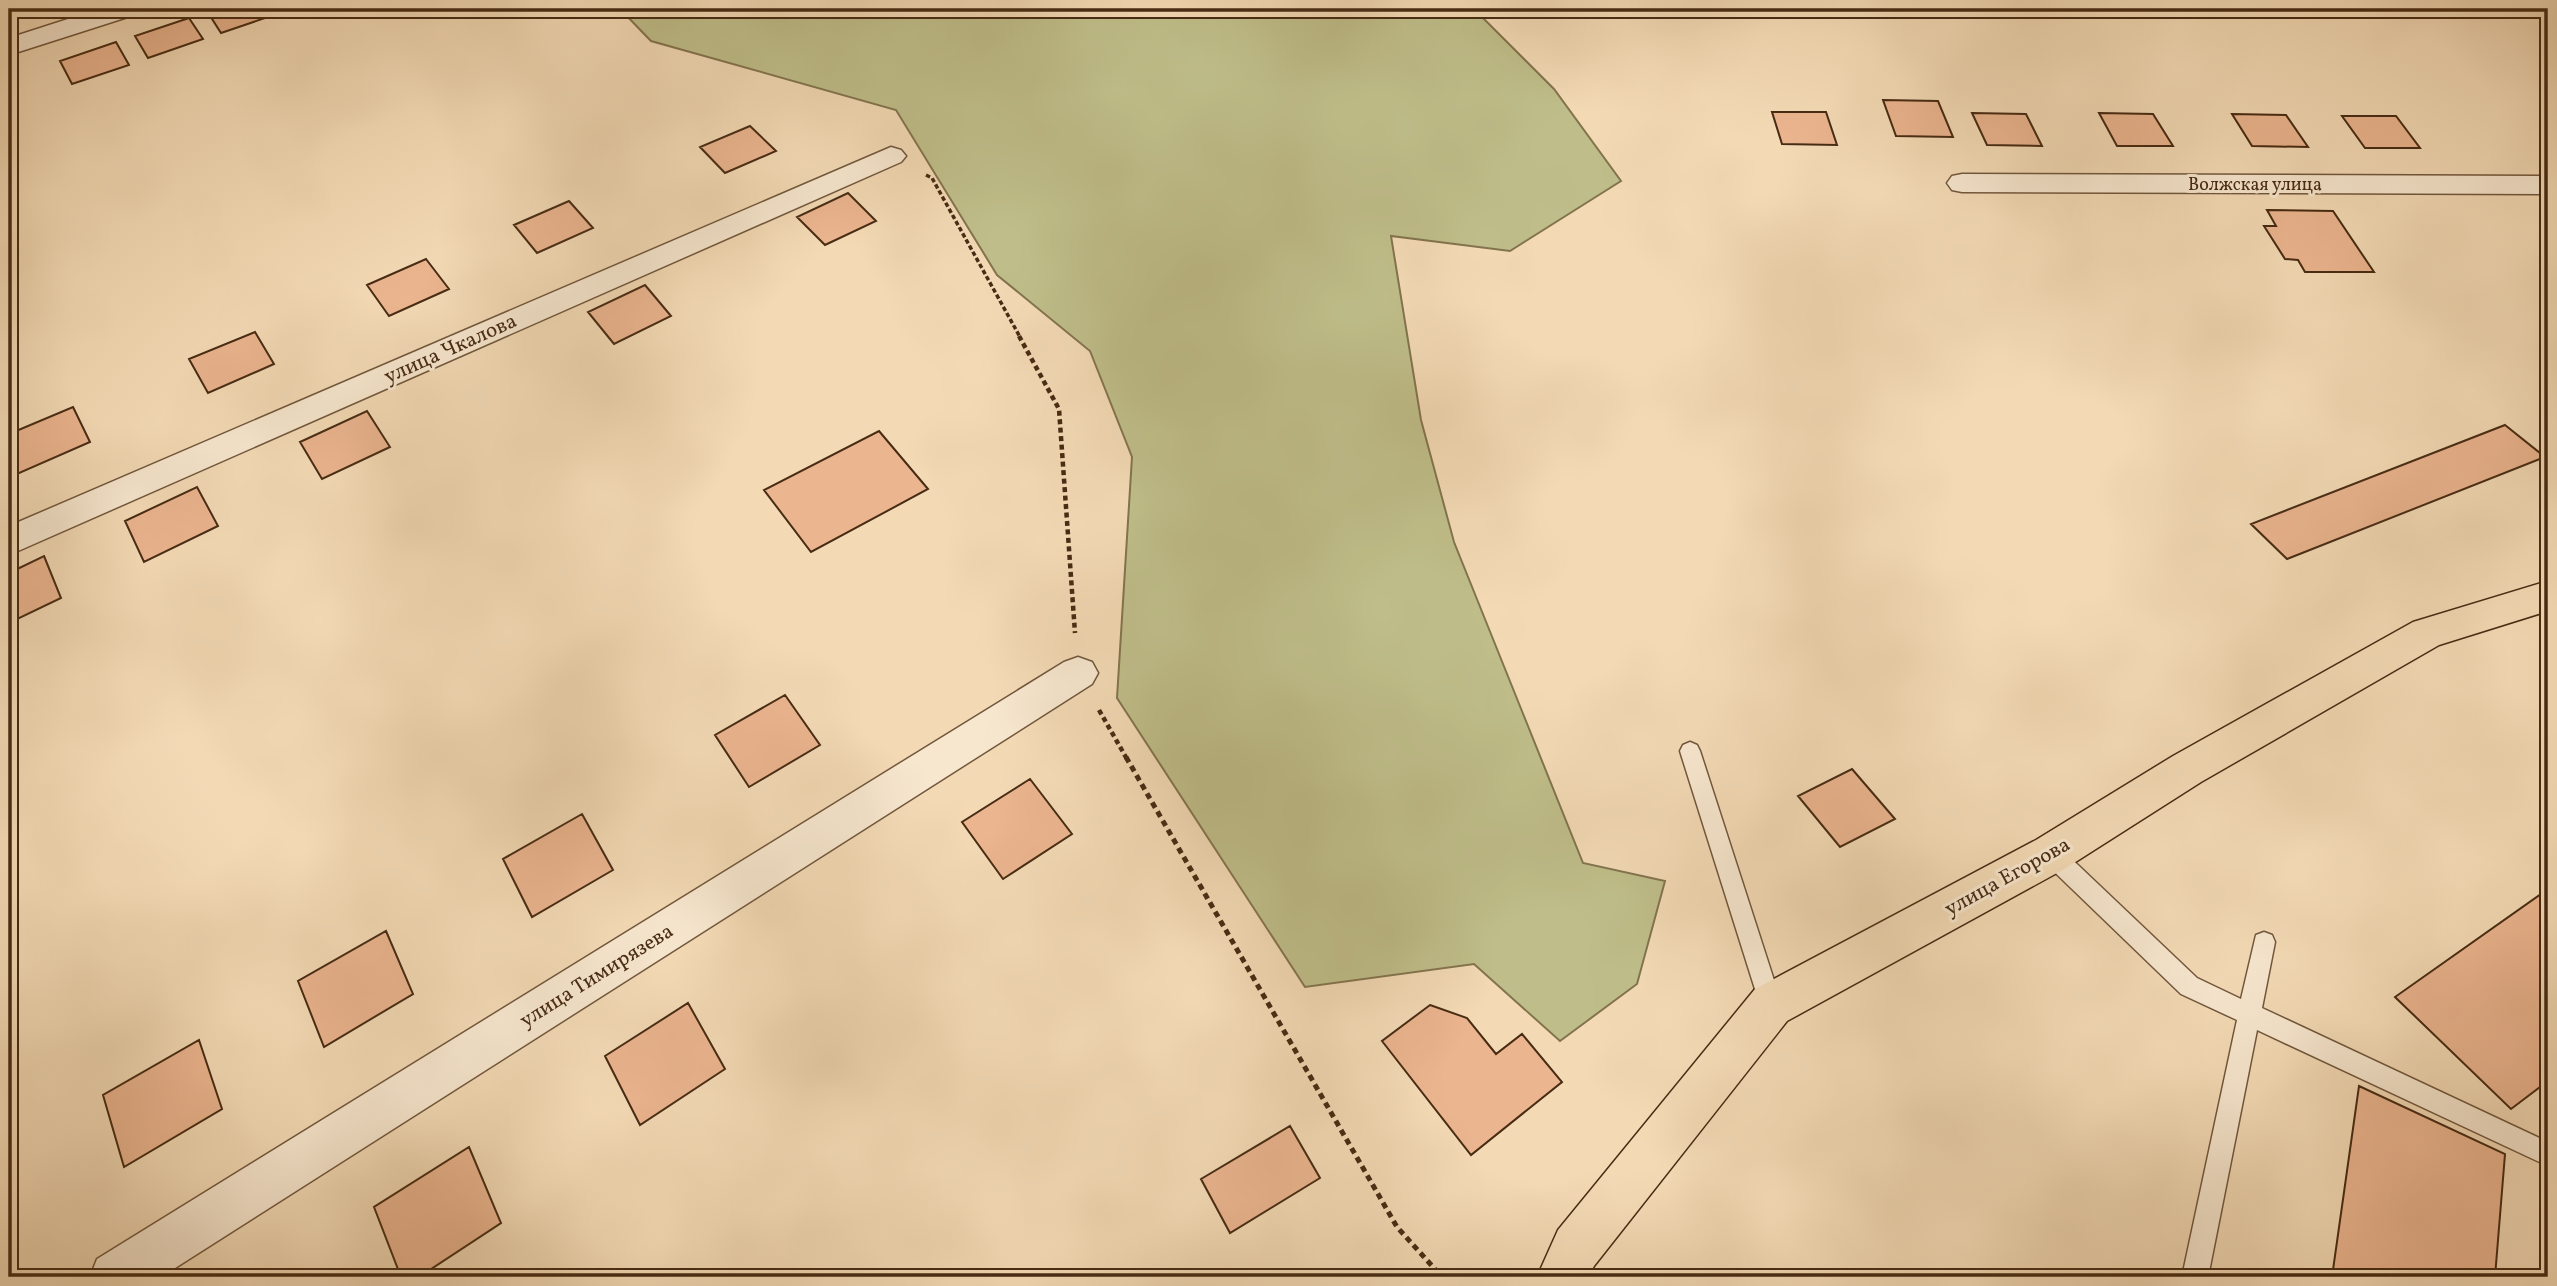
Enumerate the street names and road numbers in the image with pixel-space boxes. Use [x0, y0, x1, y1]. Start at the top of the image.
street label: Волжская улица [2188, 173, 2322, 198]
street label: улица Чкалова [380, 307, 522, 392]
street label: улица Егорова [1940, 831, 2076, 924]
street label: улица Тимирязева [514, 917, 679, 1035]

